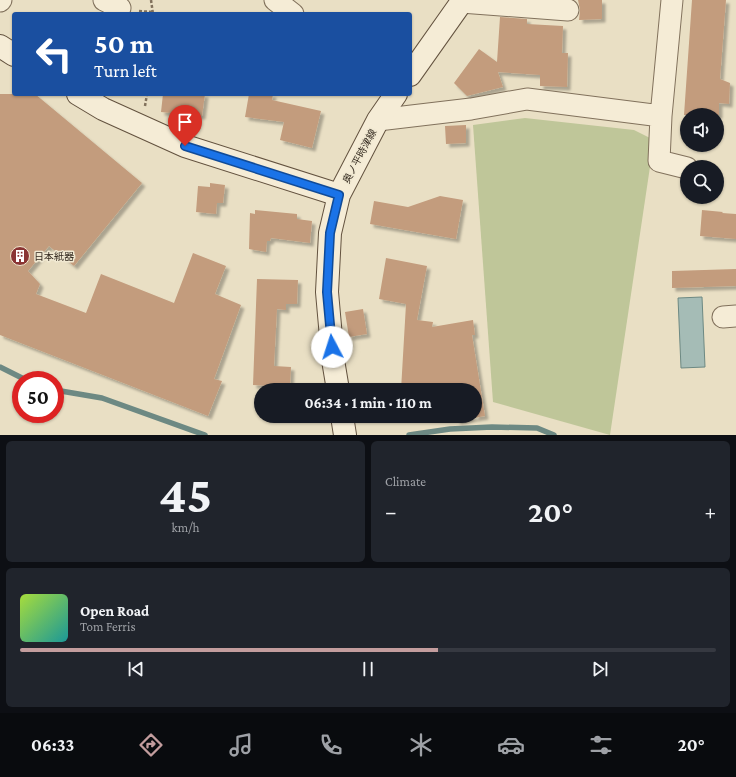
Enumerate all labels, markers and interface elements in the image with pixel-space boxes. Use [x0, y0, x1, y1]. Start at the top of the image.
icon: left [28, 28, 80, 80]
text: 50 m [94, 28, 154, 59]
text: Turn left [94, 61, 157, 81]
pin [168, 105, 202, 146]
map controls [680, 108, 724, 204]
button: sound [680, 108, 724, 152]
icon: arrive [174, 111, 196, 133]
street label: 奥ノ平時津線 [341, 127, 378, 185]
button: search [680, 160, 724, 204]
building icon: 日本紙器 [9, 245, 31, 267]
place label: 日本紙器 [34, 251, 74, 262]
position arrow [311, 326, 353, 368]
speed limit sign: 50 [12, 371, 64, 423]
text: 06:34 · 1 min · 110 m [304, 395, 432, 411]
text: 45 [159, 465, 212, 523]
text: Climate [385, 474, 426, 489]
text: 20° [528, 495, 573, 528]
text: − [385, 499, 397, 524]
text: + [704, 499, 716, 524]
text: km/h [171, 520, 200, 535]
text: Open Road [80, 603, 149, 619]
text: Tom Ferris [80, 619, 135, 634]
icon: previous [125, 658, 147, 680]
icon: pause [357, 658, 379, 680]
icon: next [589, 658, 611, 680]
icon: directions [137, 731, 165, 759]
icon: music [227, 731, 255, 759]
icon: phone [317, 731, 345, 759]
icon: climate [407, 731, 435, 759]
icon: car [497, 731, 525, 759]
icon: filters [587, 731, 615, 759]
text: 06:33 [31, 735, 74, 755]
text: 20° [678, 735, 705, 755]

